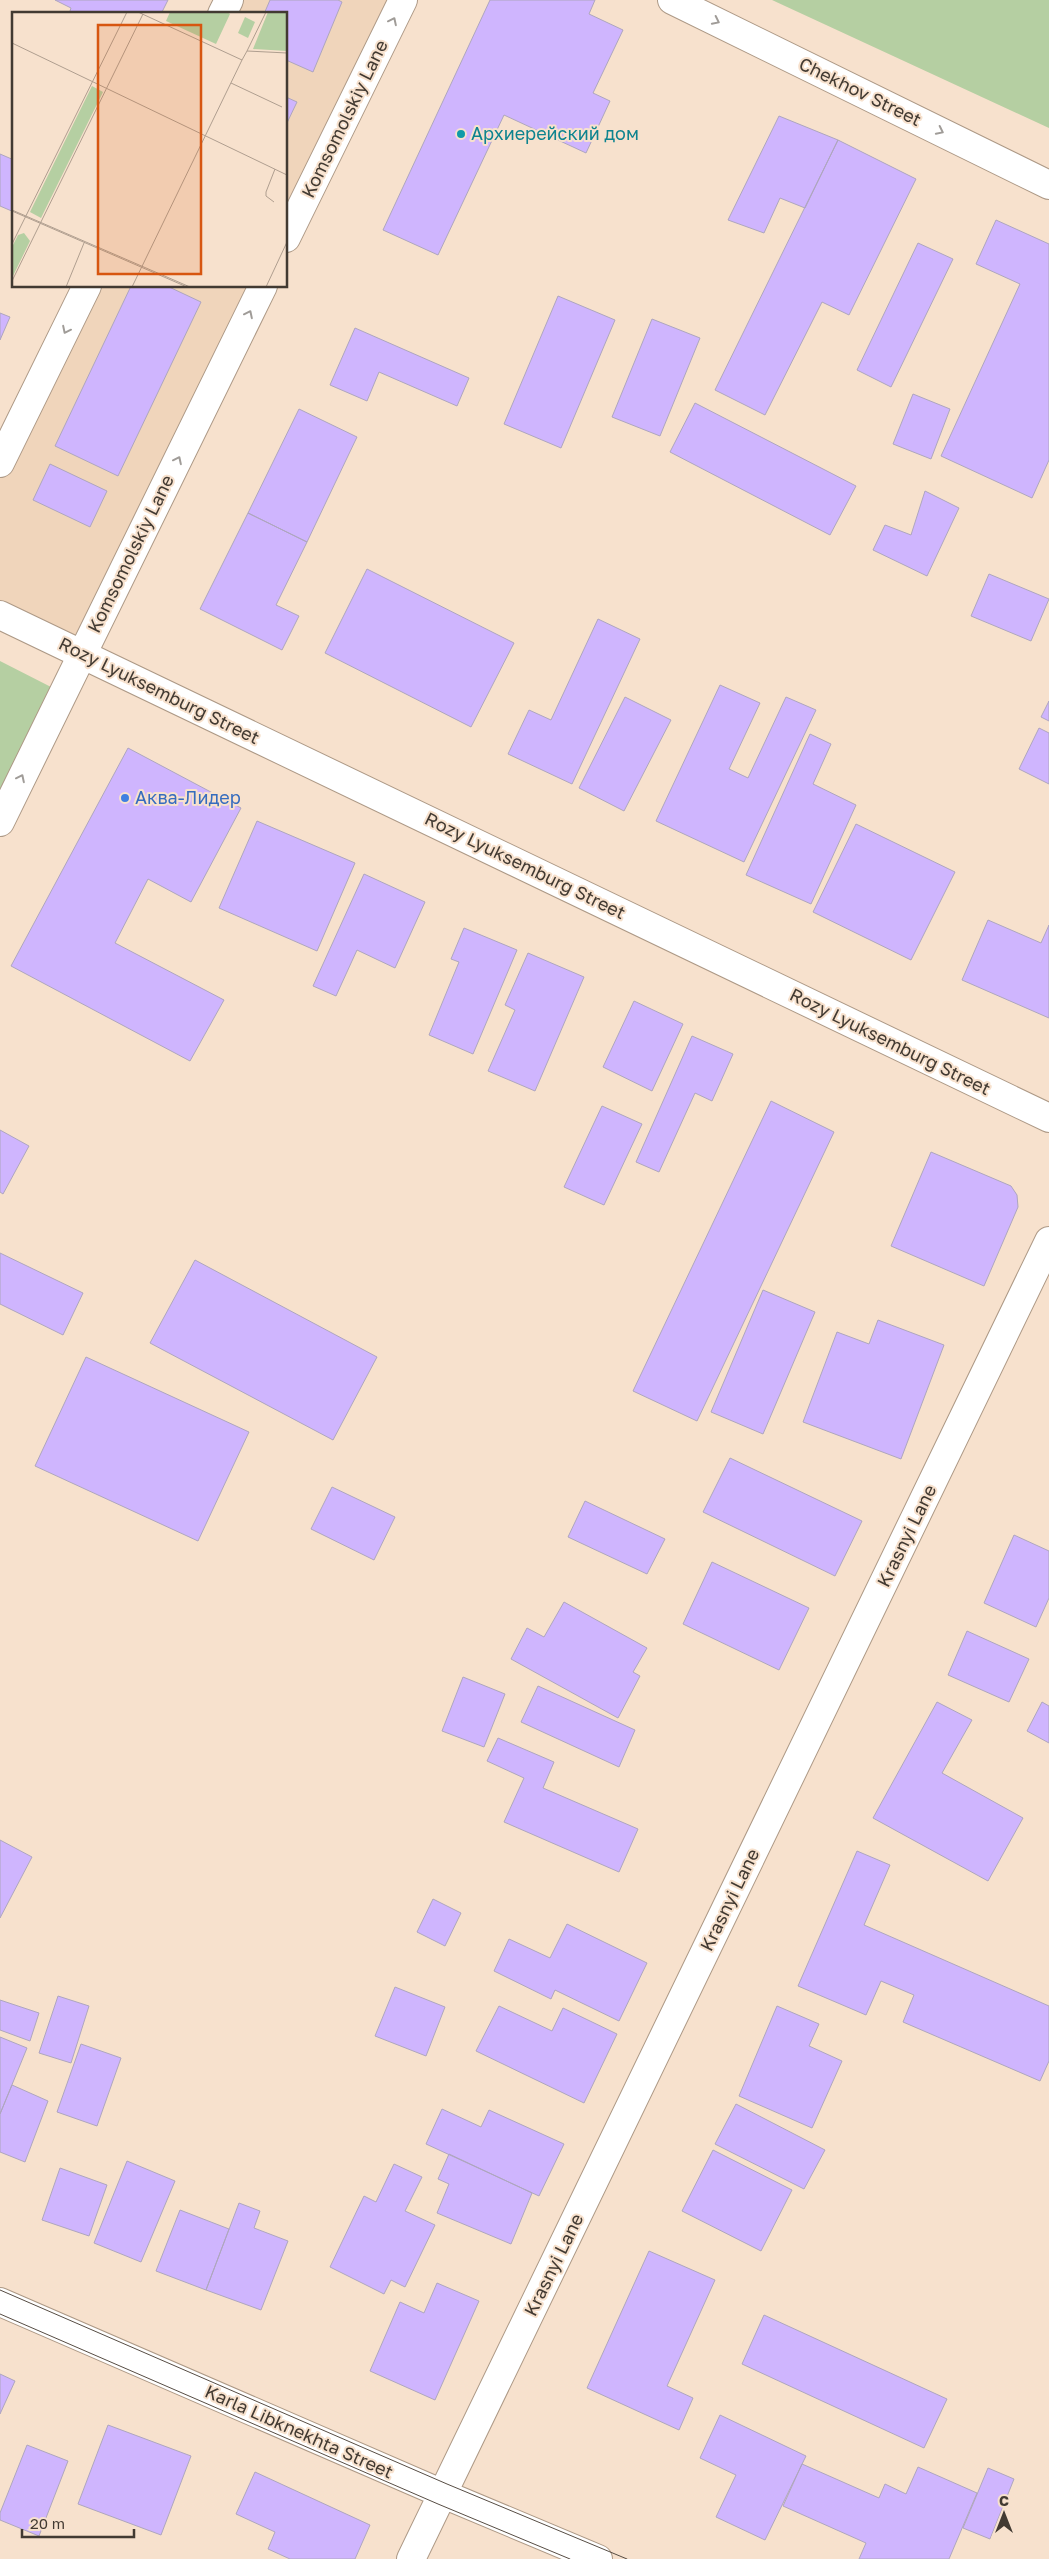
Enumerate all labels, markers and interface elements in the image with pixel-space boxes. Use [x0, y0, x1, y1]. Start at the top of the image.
inset map [12, 12, 288, 288]
one-way arrow [711, 15, 720, 26]
one-way arrow [386, 18, 396, 27]
street label: Komsomolskiy Lane [296, 36, 392, 201]
street label: Chekhov Street [796, 52, 925, 130]
place label: Архиерейский дом [471, 122, 639, 144]
one-way arrow [935, 125, 944, 136]
marker: Архиерейский дом [455, 128, 467, 140]
one-way arrow [243, 310, 253, 319]
one-way arrow [62, 325, 72, 334]
one-way arrow [171, 456, 181, 465]
street label: Komsomolskiy Lane [82, 471, 178, 636]
street label: Rozy Lyuksemburg Street [56, 632, 263, 748]
one-way arrow [15, 775, 25, 784]
place label: Аква-Лидер [135, 786, 241, 808]
marker: Аква-Лидер [119, 792, 131, 804]
street label: Rozy Lyuksemburg Street [422, 807, 629, 923]
street label: Rozy Lyuksemburg Street [787, 983, 994, 1099]
street label: Krasnyi Lane [872, 1481, 940, 1590]
street label: Krasnyi Lane [695, 1845, 763, 1954]
street label: Krasnyi Lane [519, 2210, 587, 2319]
street label: Karla Libknekhta Street [202, 2380, 397, 2483]
north arrow [979, 2489, 1029, 2539]
text: С [999, 2492, 1009, 2509]
scale bar [22, 2506, 135, 2538]
text: 20 m [30, 2514, 65, 2532]

